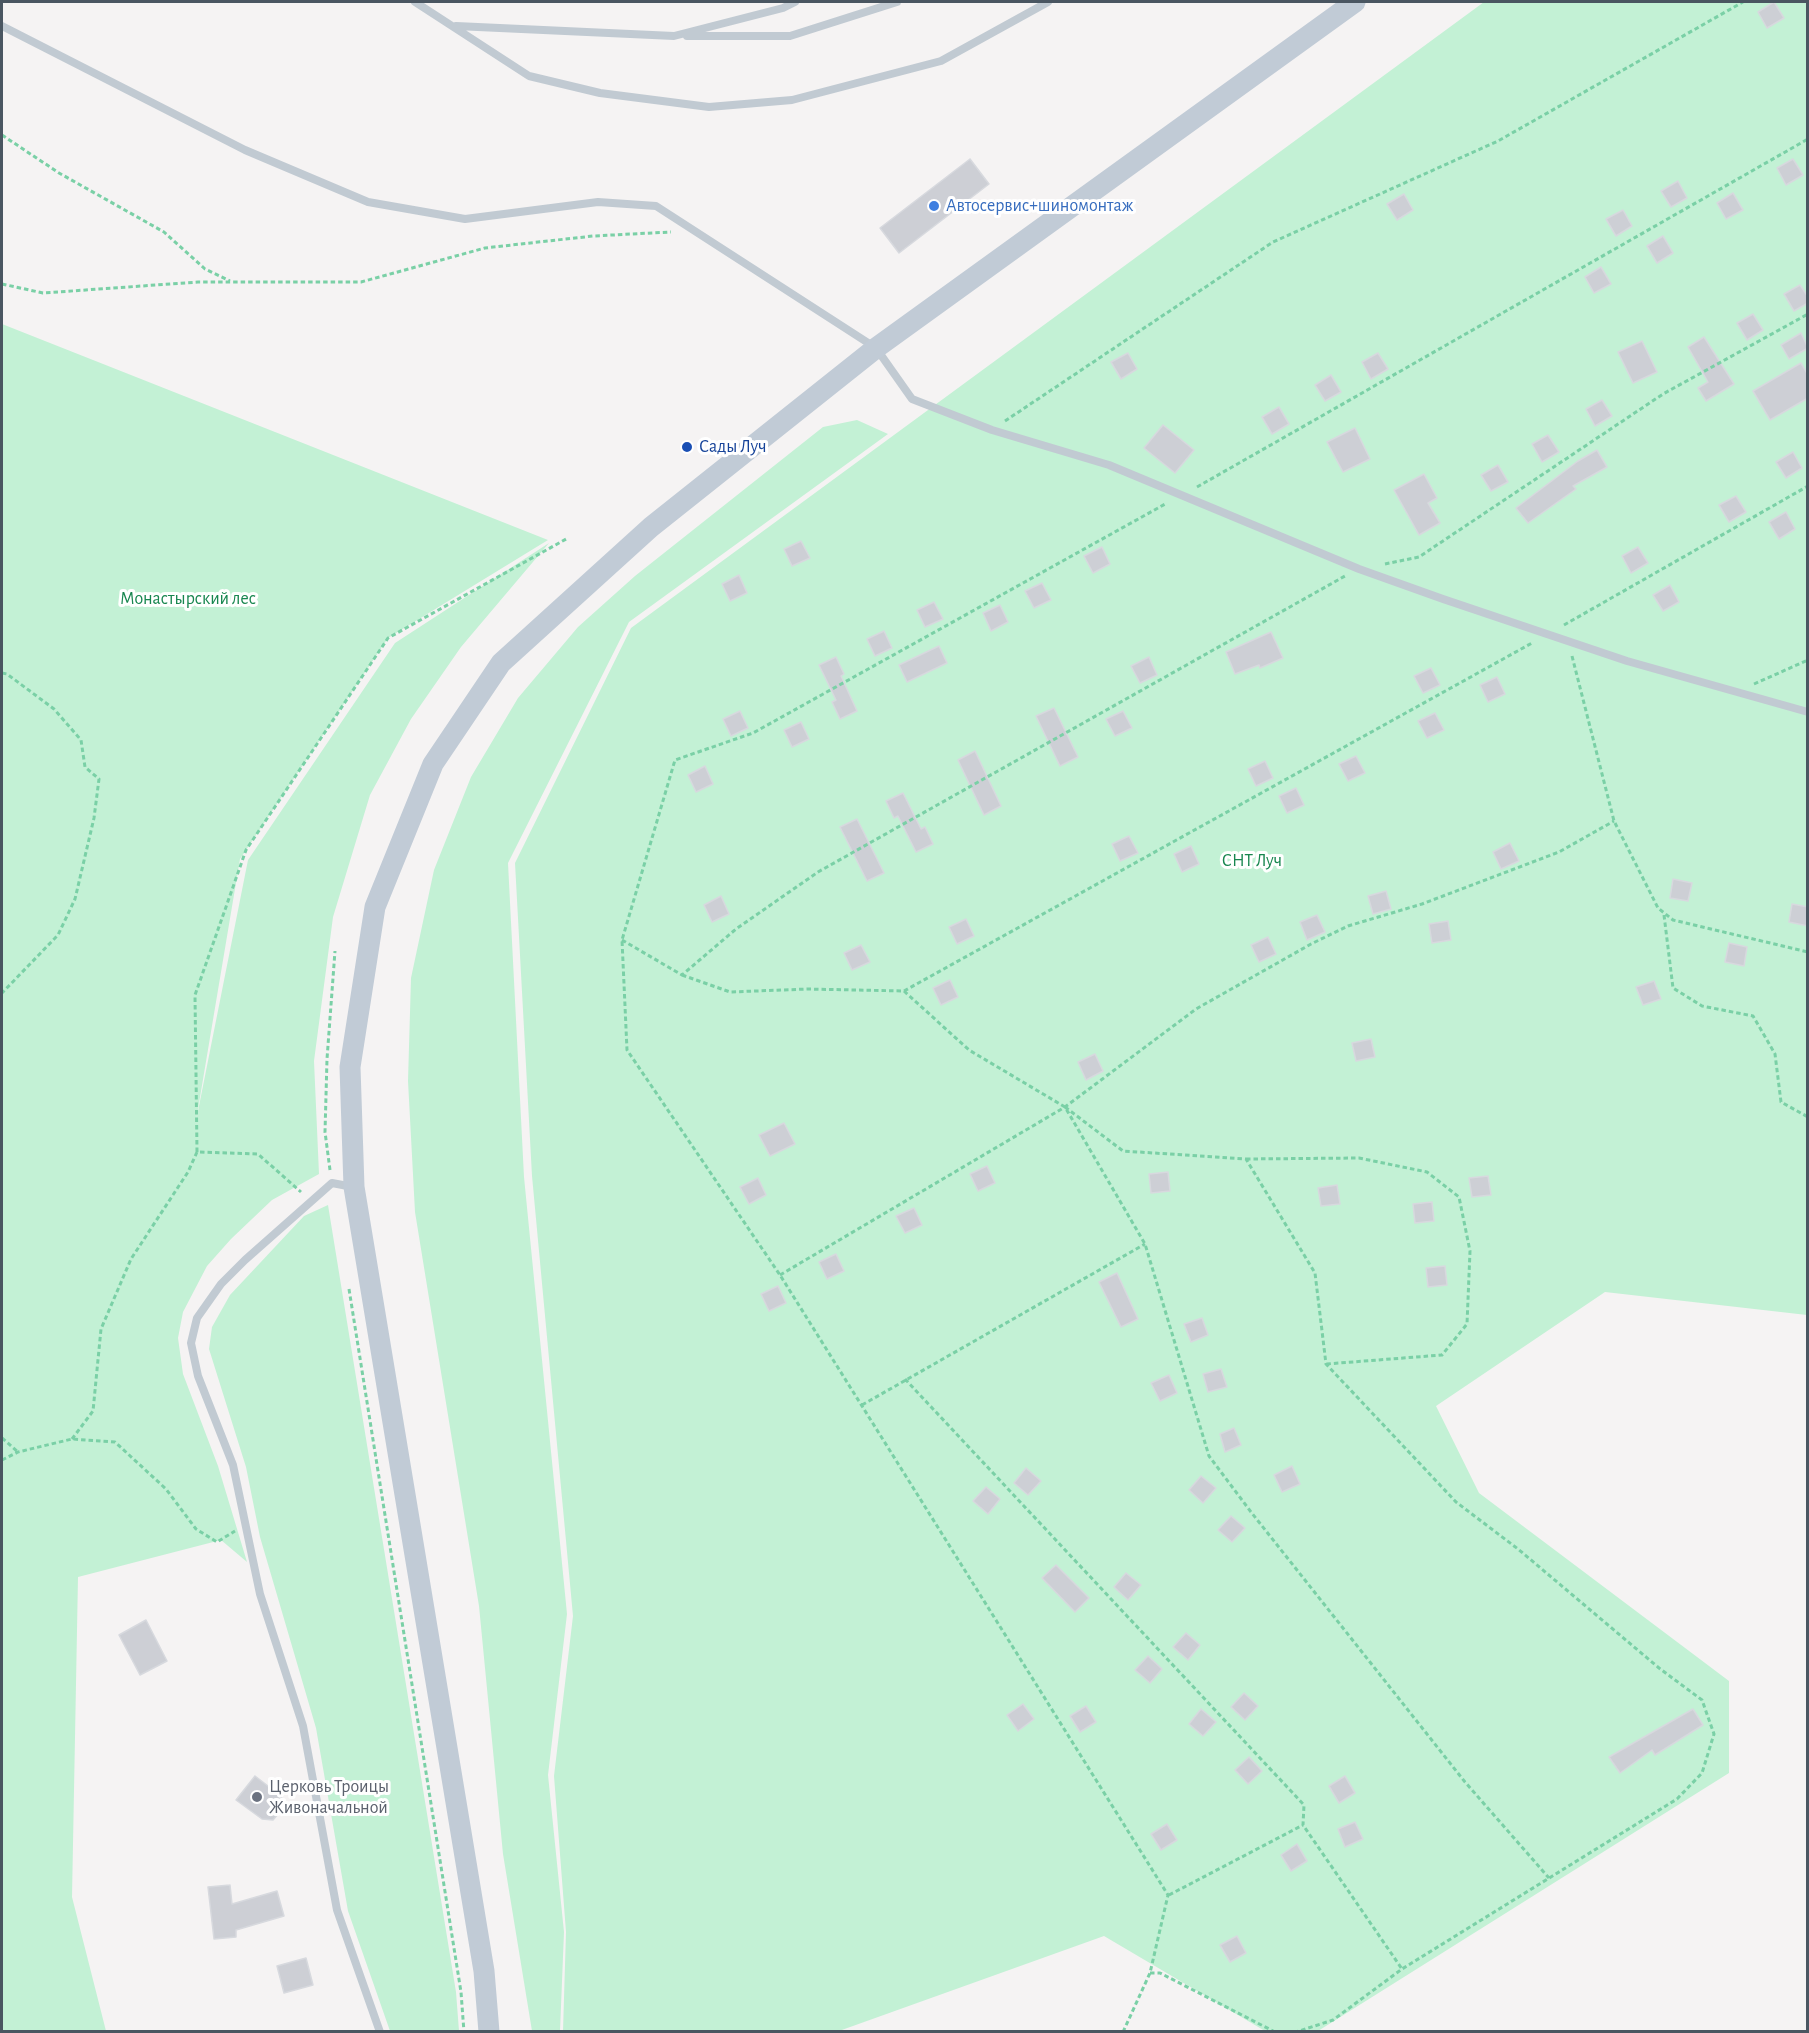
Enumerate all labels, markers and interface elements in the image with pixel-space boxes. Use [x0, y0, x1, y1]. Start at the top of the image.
place label: Автосервис+шиномонтаж [946, 195, 1133, 217]
marker: Автосервис+шиномонтаж [927, 199, 941, 213]
place label: Сады Луч [699, 436, 766, 458]
marker: Сады Луч [680, 440, 694, 454]
park label: Монастырский лес [120, 588, 256, 610]
park label: СНТ Луч [1222, 850, 1282, 872]
place label: Церковь Троицы Живоначальной [269, 1776, 389, 1818]
marker: Церковь Троицы Живоначальной [250, 1790, 264, 1804]

